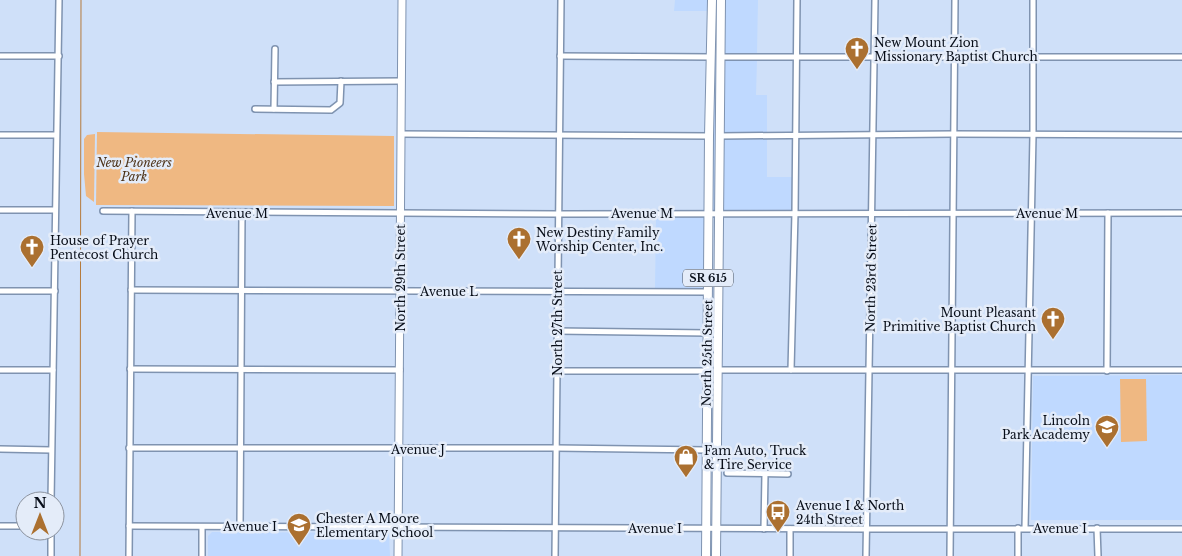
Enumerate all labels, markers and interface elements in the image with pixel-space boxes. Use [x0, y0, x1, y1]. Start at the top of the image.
place label: New Mount Zion Missionary Baptist Church [874, 35, 1038, 64]
church icon: New Mount Zion Missionary Baptist Church [844, 36, 870, 70]
park label: New Pioneers Park [95, 155, 172, 184]
street label: Avenue M [205, 206, 268, 221]
street label: Avenue M [610, 206, 673, 221]
street label: Avenue M [1015, 206, 1078, 221]
street label: North 23rd Street [863, 223, 879, 332]
street label: North 29th Street [393, 224, 408, 332]
place label: New Destiny Family Worship Center, Inc. [535, 225, 663, 254]
church icon: New Destiny Family Worship Center, Inc. [506, 226, 532, 260]
place label: House of Prayer Pentecost Church [50, 233, 158, 262]
church icon: House of Prayer Pentecost Church [19, 234, 45, 268]
street label: North 27th Street [550, 270, 565, 376]
road number: SR 615 [683, 270, 733, 286]
street label: Avenue L [419, 284, 478, 299]
street label: North 25th Street [699, 299, 715, 407]
place label: Mount Pleasant Primitive Baptist Church [883, 305, 1036, 334]
church icon: Mount Pleasant Primitive Baptist Church [1040, 306, 1066, 340]
place label: Lincoln Park Academy [1002, 413, 1090, 442]
school or university icon: Lincoln Park Academy [1094, 414, 1120, 448]
street label: Avenue J [390, 442, 445, 457]
place label: Fam Auto, Truck & Tire Service [704, 443, 807, 472]
shop icon: Fam Auto, Truck & Tire Service [673, 444, 699, 478]
north arrow [15, 491, 65, 541]
text: N [33, 494, 47, 512]
place label: Avenue I & North 24th Street [795, 498, 904, 527]
bus stop icon: Avenue I & North 24th Street [765, 499, 791, 533]
place label: Chester A Moore Elementary School [316, 511, 433, 540]
school or university icon: Chester A Moore Elementary School [286, 512, 312, 546]
street label: Avenue I [222, 519, 277, 534]
street label: Avenue I [627, 521, 682, 536]
street label: Avenue I [1032, 521, 1087, 536]

